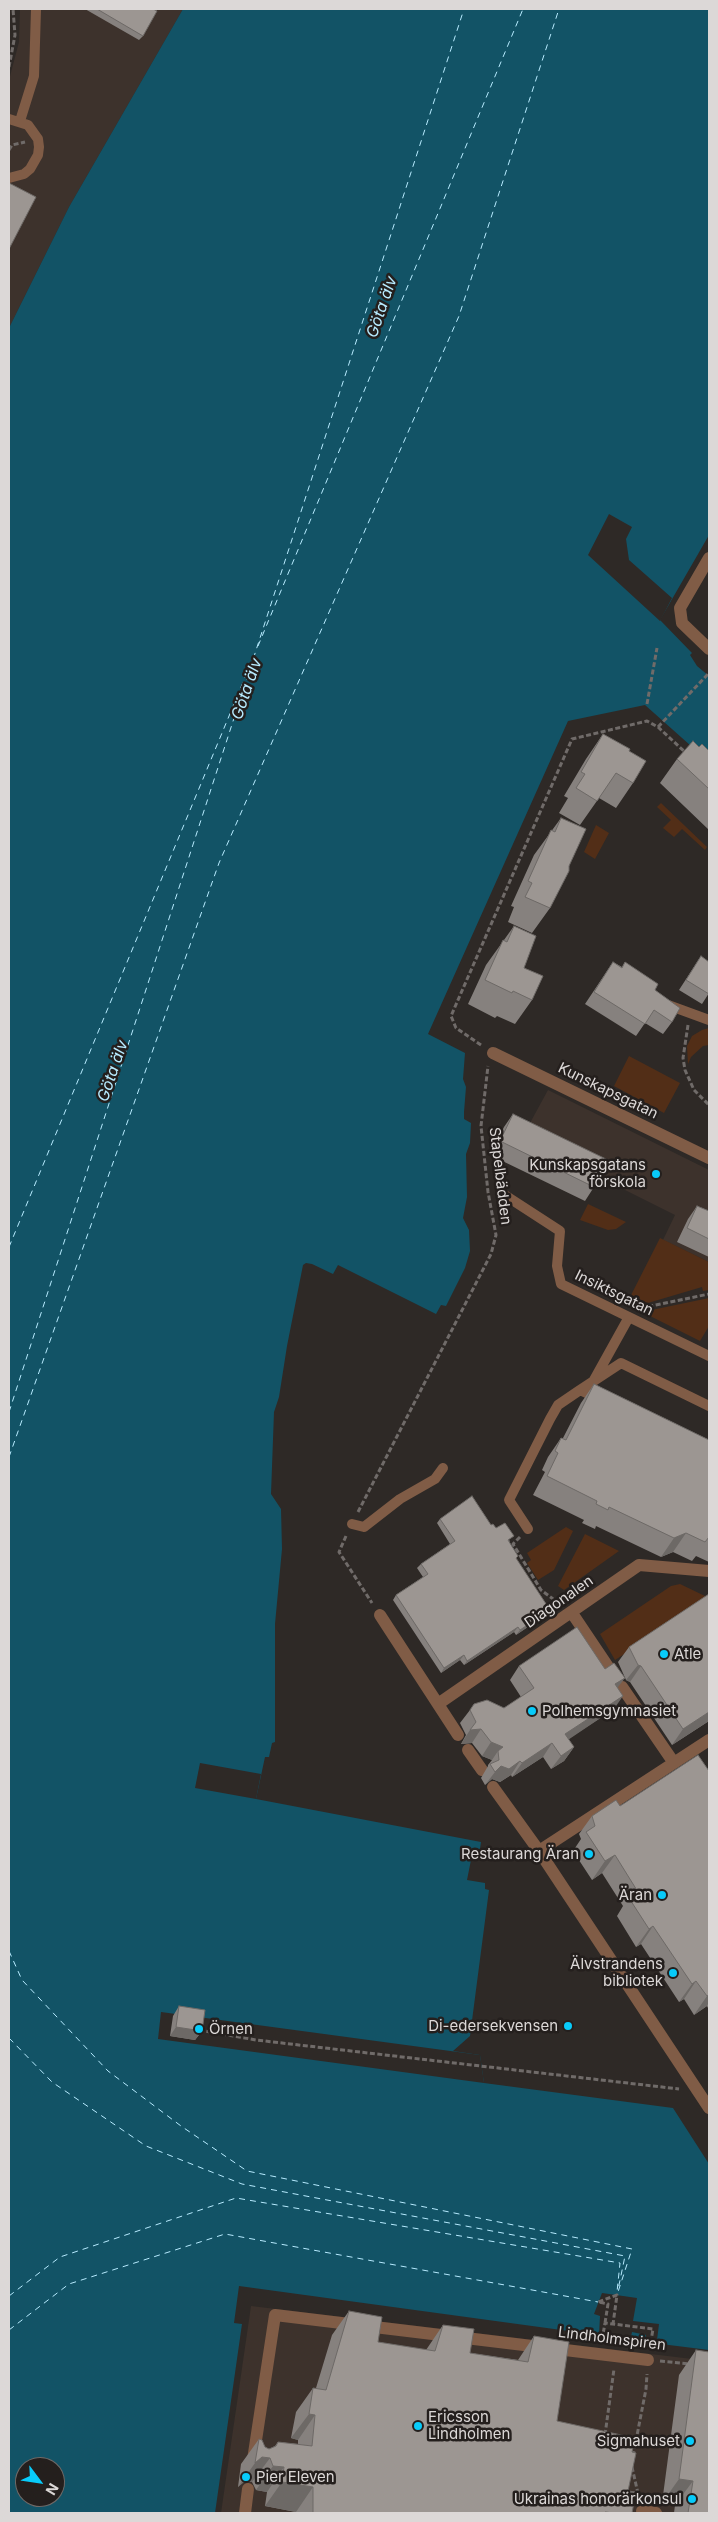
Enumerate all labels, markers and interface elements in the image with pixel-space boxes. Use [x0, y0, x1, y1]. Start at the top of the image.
water label: Göta älv [363, 274, 401, 340]
water label: Göta älv [228, 656, 266, 722]
water label: Göta älv [94, 1038, 132, 1104]
street label: Kunskapsgatan [555, 1059, 661, 1123]
street label: Stapelbädden [485, 1126, 515, 1226]
place label: Kunskapsgatans förskola [529, 1156, 646, 1191]
marker: Kunskapsgatans förskola [650, 1168, 662, 1180]
street label: Insiktsgatan [572, 1266, 656, 1320]
street label: Diagonalen [521, 1572, 597, 1632]
place label: Atle [674, 1645, 701, 1663]
marker: Atle [658, 1648, 670, 1660]
place label: Polhemsgymnasiet [542, 1702, 676, 1720]
marker: Polhemsgymnasiet [526, 1705, 538, 1717]
place label: Restaurang Äran [461, 1845, 579, 1863]
marker: Restaurang Äran [583, 1848, 595, 1860]
place label: Äran [619, 1886, 652, 1904]
marker: Äran [656, 1889, 668, 1901]
place label: Älvstrandens bibliotek [570, 1955, 663, 1990]
marker: Älvstrandens bibliotek [667, 1967, 679, 1979]
place label: Di-edersekvensen [428, 2017, 558, 2035]
place label: Örnen [209, 2020, 253, 2038]
marker: Di-edersekvensen [562, 2020, 574, 2032]
marker: Örnen [193, 2023, 205, 2035]
street label: Lindholmspiren [557, 2323, 667, 2355]
place label: Ericsson Lindholmen [428, 2408, 510, 2443]
marker: Ericsson Lindholmen [412, 2420, 424, 2432]
place label: Sigmahuset [597, 2432, 680, 2450]
marker: Sigmahuset [684, 2435, 696, 2447]
north arrow [15, 2457, 65, 2507]
place label: Pier Eleven [256, 2468, 335, 2486]
marker: Pier Eleven [240, 2471, 252, 2483]
text: N [42, 2481, 62, 2498]
place label: Ukrainas honorärkonsul [514, 2490, 682, 2508]
marker: Ukrainas honorärkonsul [686, 2493, 698, 2505]

